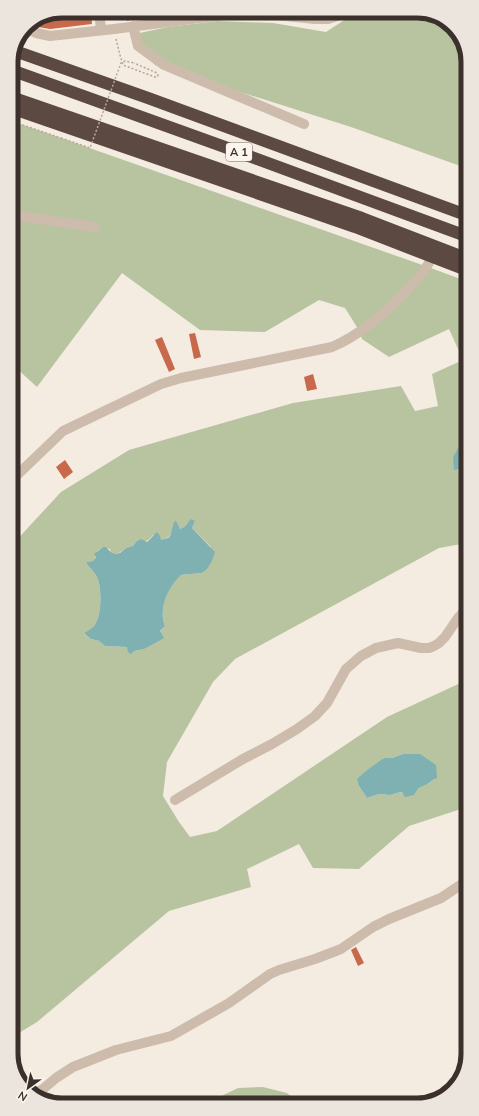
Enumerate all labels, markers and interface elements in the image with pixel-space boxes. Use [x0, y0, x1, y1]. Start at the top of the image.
road number: A 1 [226, 143, 252, 161]
north arrow [8, 1068, 48, 1108]
text: N [15, 1088, 30, 1105]

